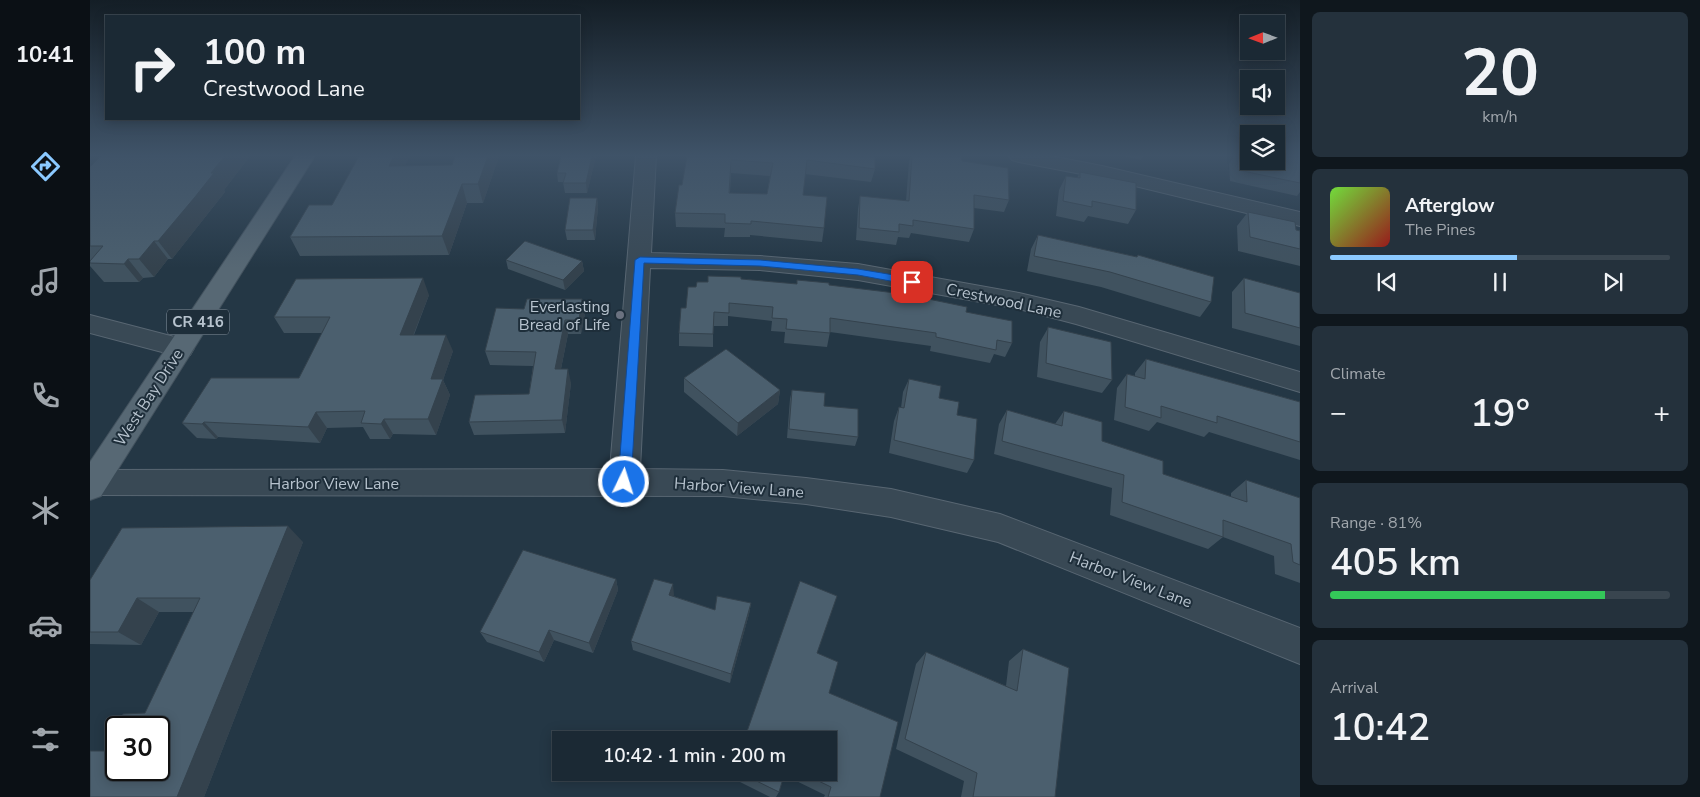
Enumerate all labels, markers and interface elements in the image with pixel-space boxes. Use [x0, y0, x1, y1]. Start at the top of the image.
north arrow [1240, 15, 1285, 60]
map controls [1240, 15, 1285, 170]
text: 100 m [203, 29, 306, 76]
text: 20 [1461, 29, 1539, 118]
icon: right [120, 35, 185, 100]
text: 10:41 [16, 40, 74, 70]
button: sound [1240, 70, 1285, 115]
text: Crestwood Lane [203, 74, 365, 104]
text: km/h [1482, 106, 1518, 128]
button: layers [1240, 125, 1285, 170]
icon: directions [28, 149, 63, 184]
text: Afterglow [1405, 193, 1495, 219]
text: The Pines [1405, 219, 1475, 241]
pin [891, 261, 933, 303]
icon: music [28, 264, 63, 299]
icon: arrive [898, 268, 926, 296]
icon: previous [1373, 268, 1401, 296]
icon: pause [1486, 268, 1514, 296]
icon: next [1599, 268, 1627, 296]
street label: Crestwood Lane [944, 278, 1064, 324]
place label: Everlasting Bread of Life [519, 296, 610, 336]
marker: Everlasting Bread of Life [614, 309, 626, 321]
road number: CR 416 [167, 310, 229, 334]
street label: West Bay Drive [109, 345, 189, 451]
text: Climate [1330, 363, 1385, 385]
icon: phone [28, 378, 63, 413]
text: 19° [1470, 388, 1530, 439]
text: − [1330, 394, 1347, 432]
text: + [1653, 394, 1670, 432]
position arrow [597, 455, 649, 507]
street label: Harbor View Lane [673, 472, 805, 504]
street label: Harbor View Lane [269, 473, 399, 495]
icon: climate [28, 493, 63, 528]
text: Range · 81% [1330, 512, 1422, 534]
text: 405 km [1330, 537, 1461, 588]
street label: Harbor View Lane [1066, 546, 1195, 613]
icon: car [28, 608, 63, 643]
text: Arrival [1330, 677, 1378, 699]
text: 10:42 [1330, 702, 1430, 753]
speed limit sign: 30 [105, 716, 170, 781]
icon: filters [28, 722, 63, 757]
text: 10:42 · 1 min · 200 m [603, 743, 786, 769]

